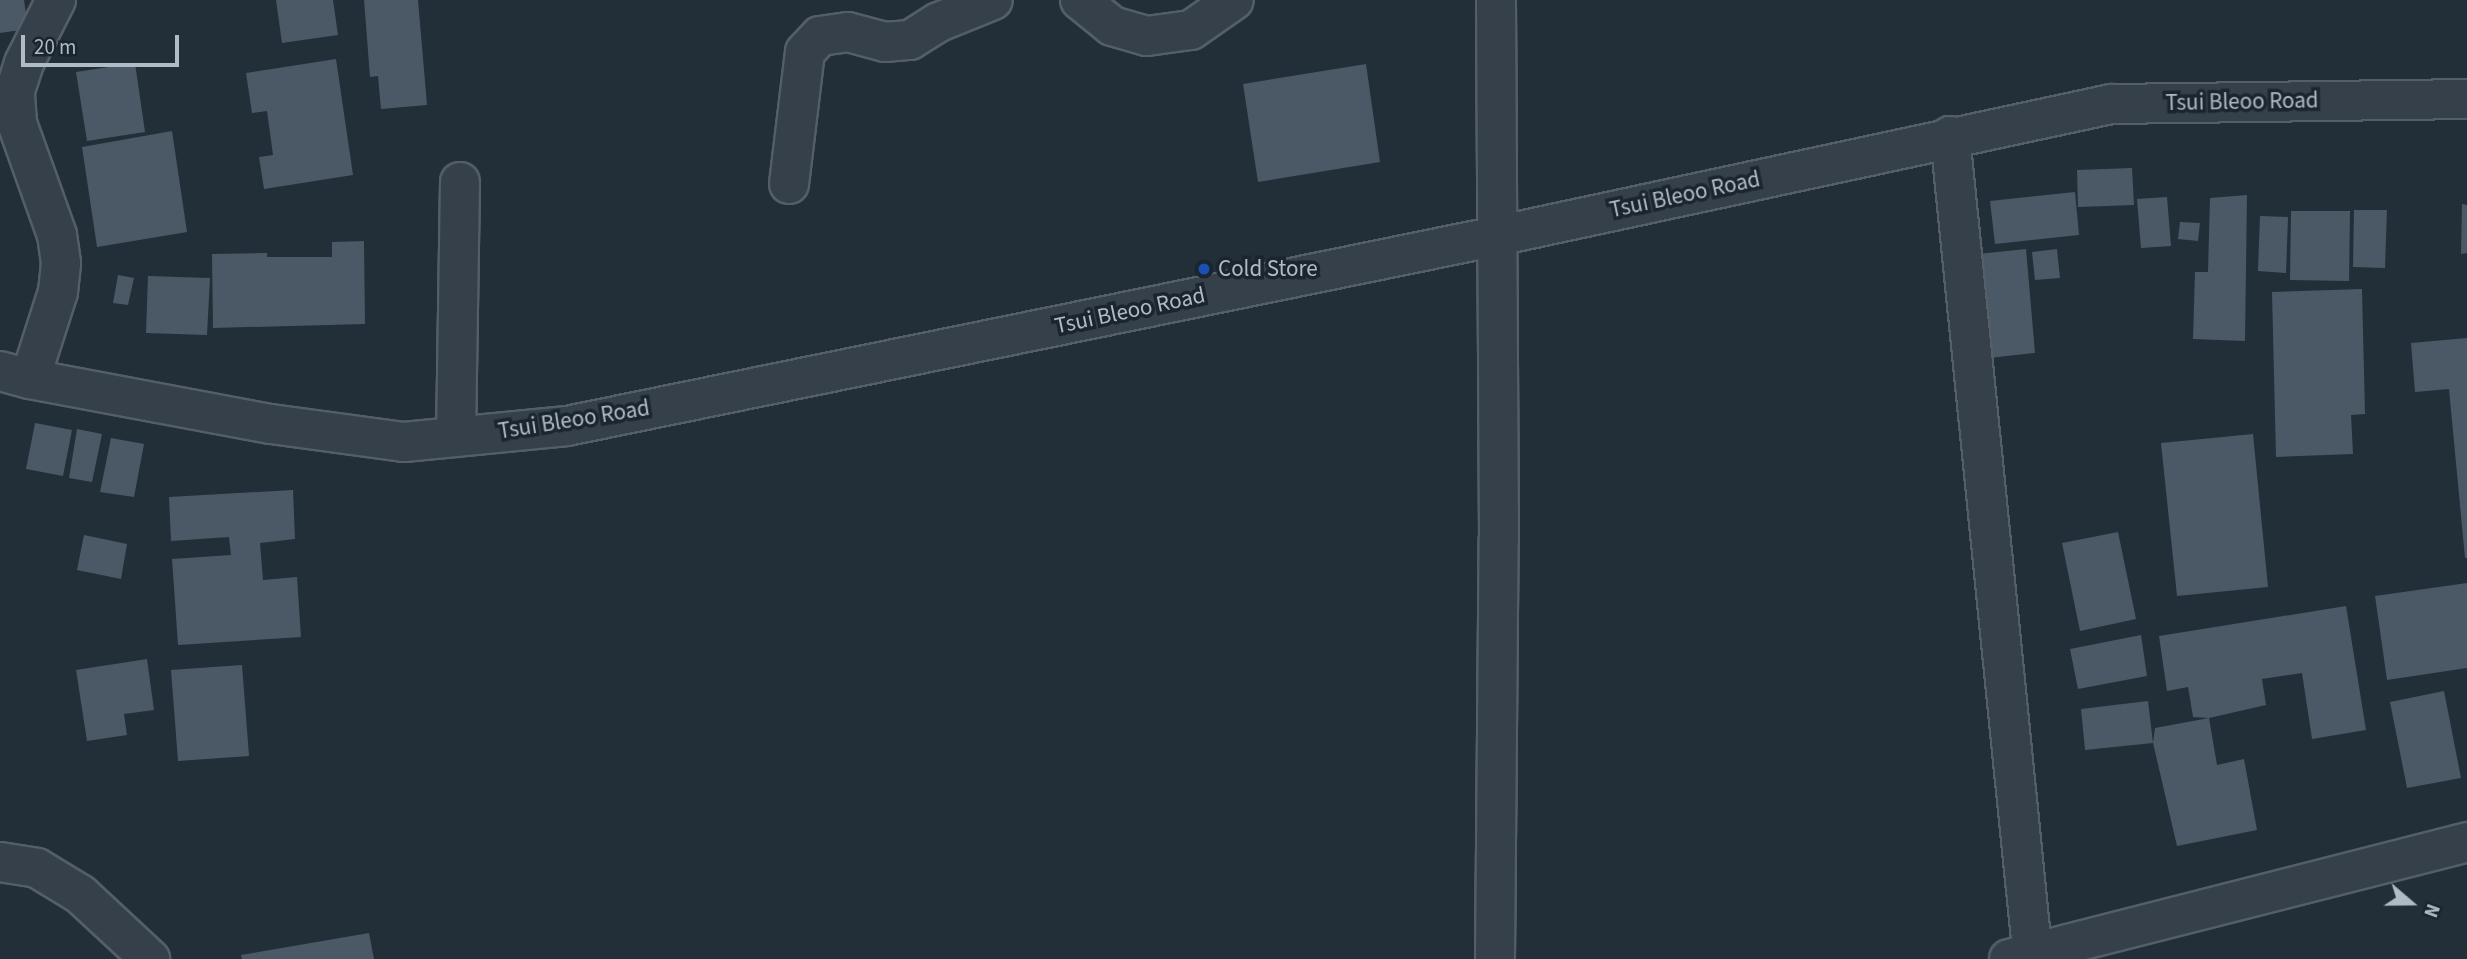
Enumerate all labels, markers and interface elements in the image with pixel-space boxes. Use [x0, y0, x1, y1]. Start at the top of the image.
scale bar [24, 21, 182, 65]
text: 20 m [34, 32, 76, 62]
street label: Tsui Bleoo Road [2165, 87, 2319, 117]
street label: Tsui Bleoo Road [1607, 166, 1763, 224]
place label: Cold Store [1218, 255, 1318, 283]
marker: Cold Store [1196, 261, 1212, 277]
street label: Tsui Bleoo Road [1052, 282, 1208, 340]
street label: Tsui Bleoo Road [496, 394, 652, 446]
north arrow [2376, 868, 2446, 938]
text: N [2416, 900, 2446, 921]

